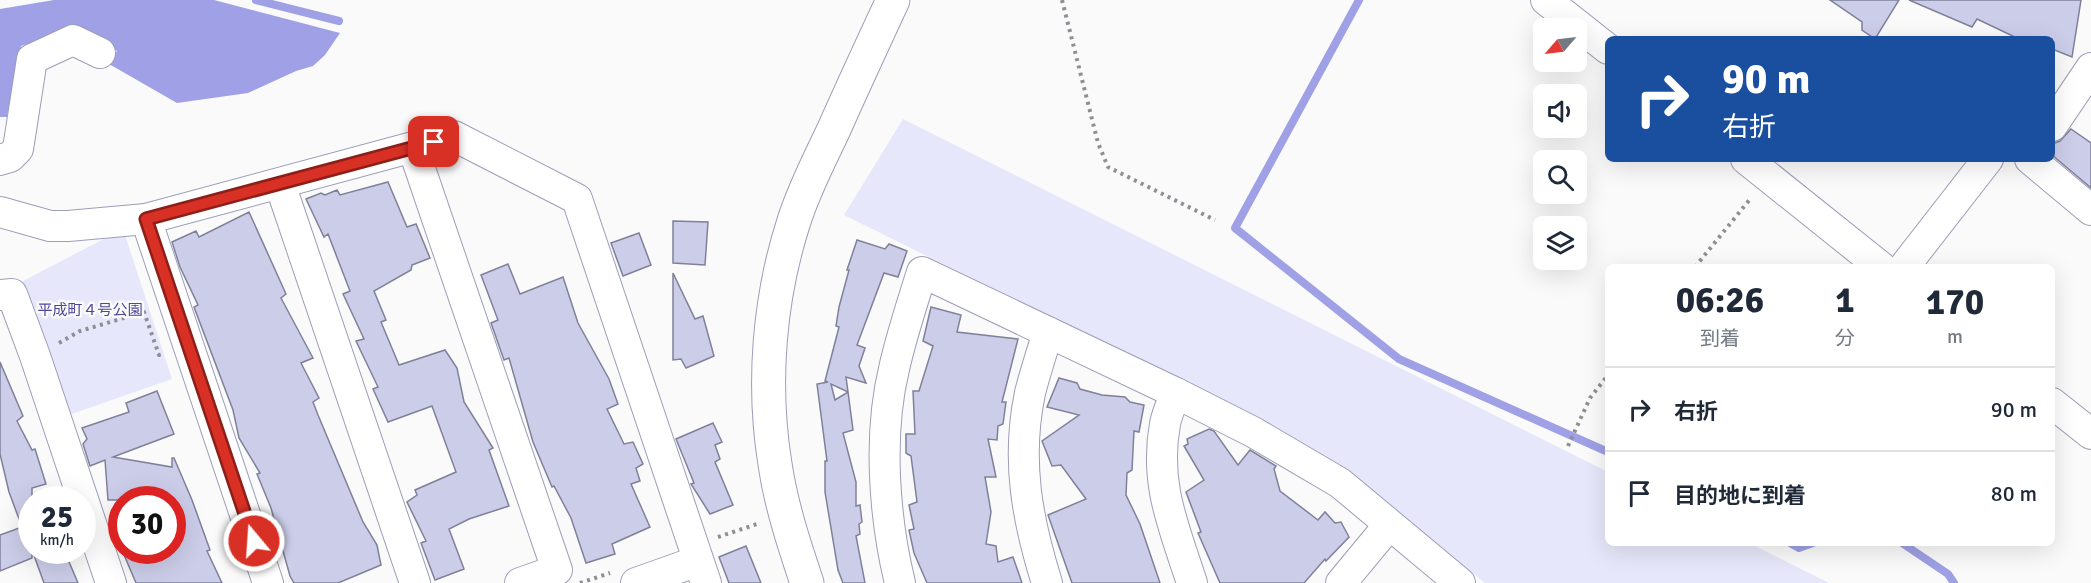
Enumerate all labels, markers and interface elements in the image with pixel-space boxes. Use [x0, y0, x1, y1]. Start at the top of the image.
north arrow [1533, 18, 1587, 72]
map controls [1533, 18, 1587, 270]
text: 90 m [1722, 54, 1811, 105]
icon: right [1623, 60, 1701, 138]
button: sound [1533, 84, 1587, 138]
text: 右折 [1722, 111, 1776, 144]
pin [408, 116, 459, 167]
icon: arrive [417, 125, 450, 158]
button: search [1533, 150, 1587, 204]
button: layers [1533, 216, 1587, 270]
text: 06:26 [1676, 278, 1764, 323]
text: 1 [1835, 278, 1855, 323]
text: 170 [1926, 280, 1984, 325]
park label: 平成町４号公園 [37, 301, 143, 319]
text: m [1947, 324, 1963, 349]
text: 到着 [1700, 326, 1740, 351]
text: 分 [1835, 326, 1855, 351]
icon: right [1623, 393, 1656, 426]
text: 90 m [1991, 396, 2037, 423]
text: 右折 [1674, 398, 1718, 425]
icon: arrive [1623, 477, 1656, 510]
text: 80 m [1991, 480, 2037, 507]
text: 目的地に到着 [1674, 482, 1806, 509]
speed limit sign: 30 [108, 486, 186, 564]
text: 25 [41, 499, 73, 536]
position arrow [222, 509, 286, 573]
text: km/h [40, 531, 74, 549]

